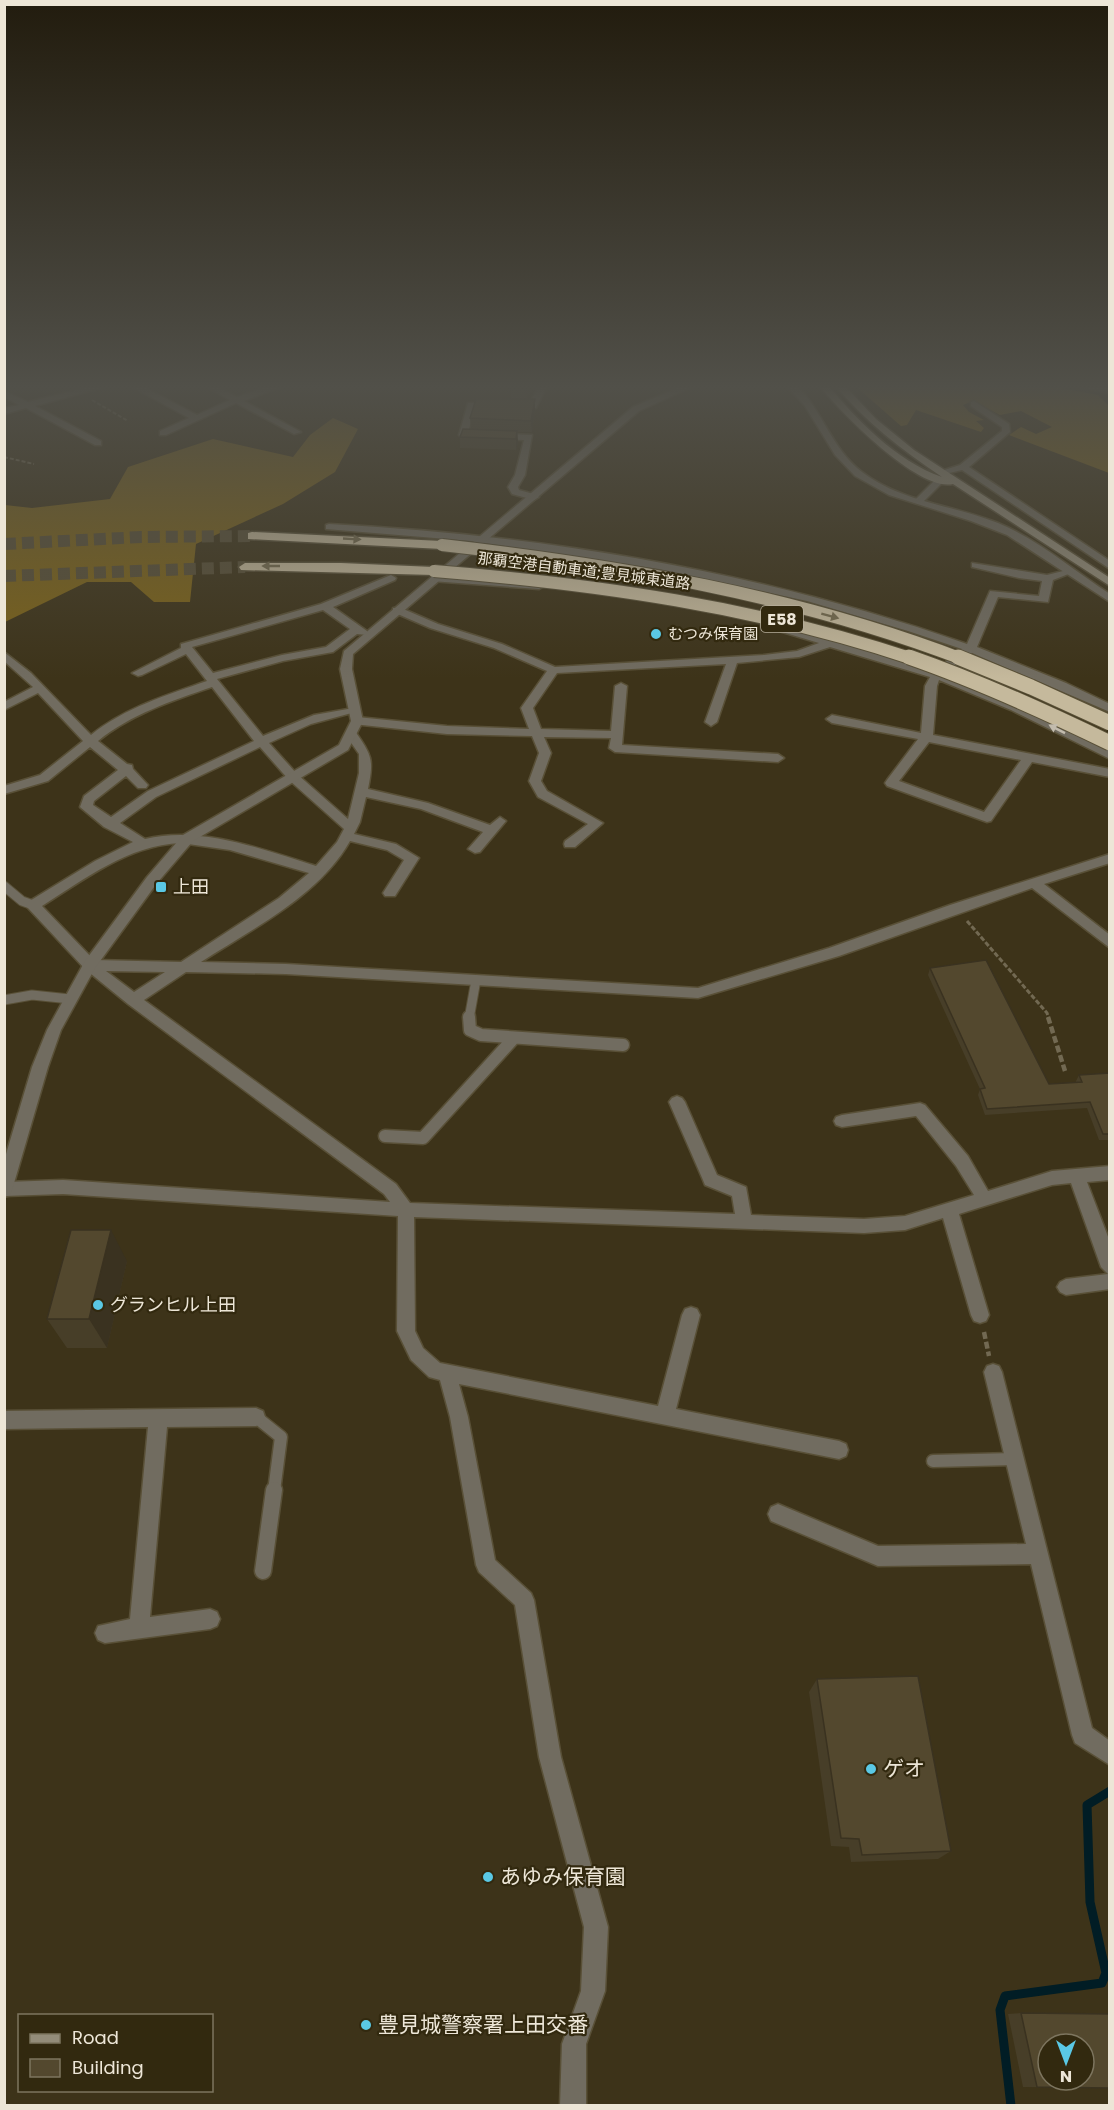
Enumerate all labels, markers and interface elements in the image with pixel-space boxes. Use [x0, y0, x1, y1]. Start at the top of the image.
one-way arrow [343, 534, 362, 544]
street label: 那覇空港自動車道;豊見城東道路 [477, 547, 692, 594]
one-way arrow [261, 561, 280, 571]
road number: E58 [761, 606, 803, 632]
one-way arrow [821, 612, 839, 621]
place label: むつみ保育園 [668, 623, 758, 644]
marker: むつみ保育園 [649, 627, 663, 641]
one-way arrow [1049, 724, 1066, 734]
place label: 上田 [173, 874, 209, 899]
marker: 上田 [154, 880, 168, 894]
place label: グランヒル上田 [110, 1292, 236, 1317]
marker: グランヒル上田 [91, 1298, 105, 1312]
place label: ゲオ [883, 1754, 925, 1783]
marker: ゲオ [864, 1762, 878, 1776]
place label: あゆみ保育園 [500, 1862, 626, 1891]
marker: あゆみ保育園 [481, 1870, 495, 1884]
place label: 豊見城警察署上田交番 [378, 2010, 588, 2039]
legend [18, 2014, 213, 2092]
marker: 豊見城警察署上田交番 [359, 2018, 373, 2032]
text: Road [72, 2025, 119, 2050]
north arrow [1036, 2032, 1096, 2092]
text: Building [72, 2055, 144, 2080]
text: N [1060, 2065, 1072, 2088]

